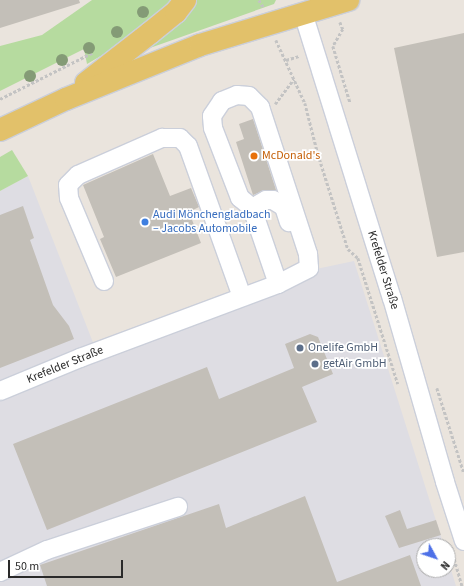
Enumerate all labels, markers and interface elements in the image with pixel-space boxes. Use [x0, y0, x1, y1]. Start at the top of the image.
place label: McDonald's [262, 149, 320, 163]
marker: McDonald's [249, 151, 259, 161]
place label: Audi Mönchengladbach – Jacobs Automobile [153, 208, 271, 236]
marker: Audi Mönchengladbach – Jacobs Automobile [140, 217, 150, 227]
street label: Krefelder Straße [364, 229, 402, 311]
place label: Onelife GmbH [308, 341, 378, 355]
street label: Krefelder Straße [25, 343, 105, 387]
marker: Onelife GmbH [295, 343, 305, 353]
place label: getAir GmbH [323, 357, 387, 371]
marker: getAir GmbH [310, 359, 320, 369]
north arrow [416, 538, 456, 578]
scale bar [10, 552, 125, 578]
text: 50 m [15, 558, 39, 575]
text: N [437, 558, 453, 573]

